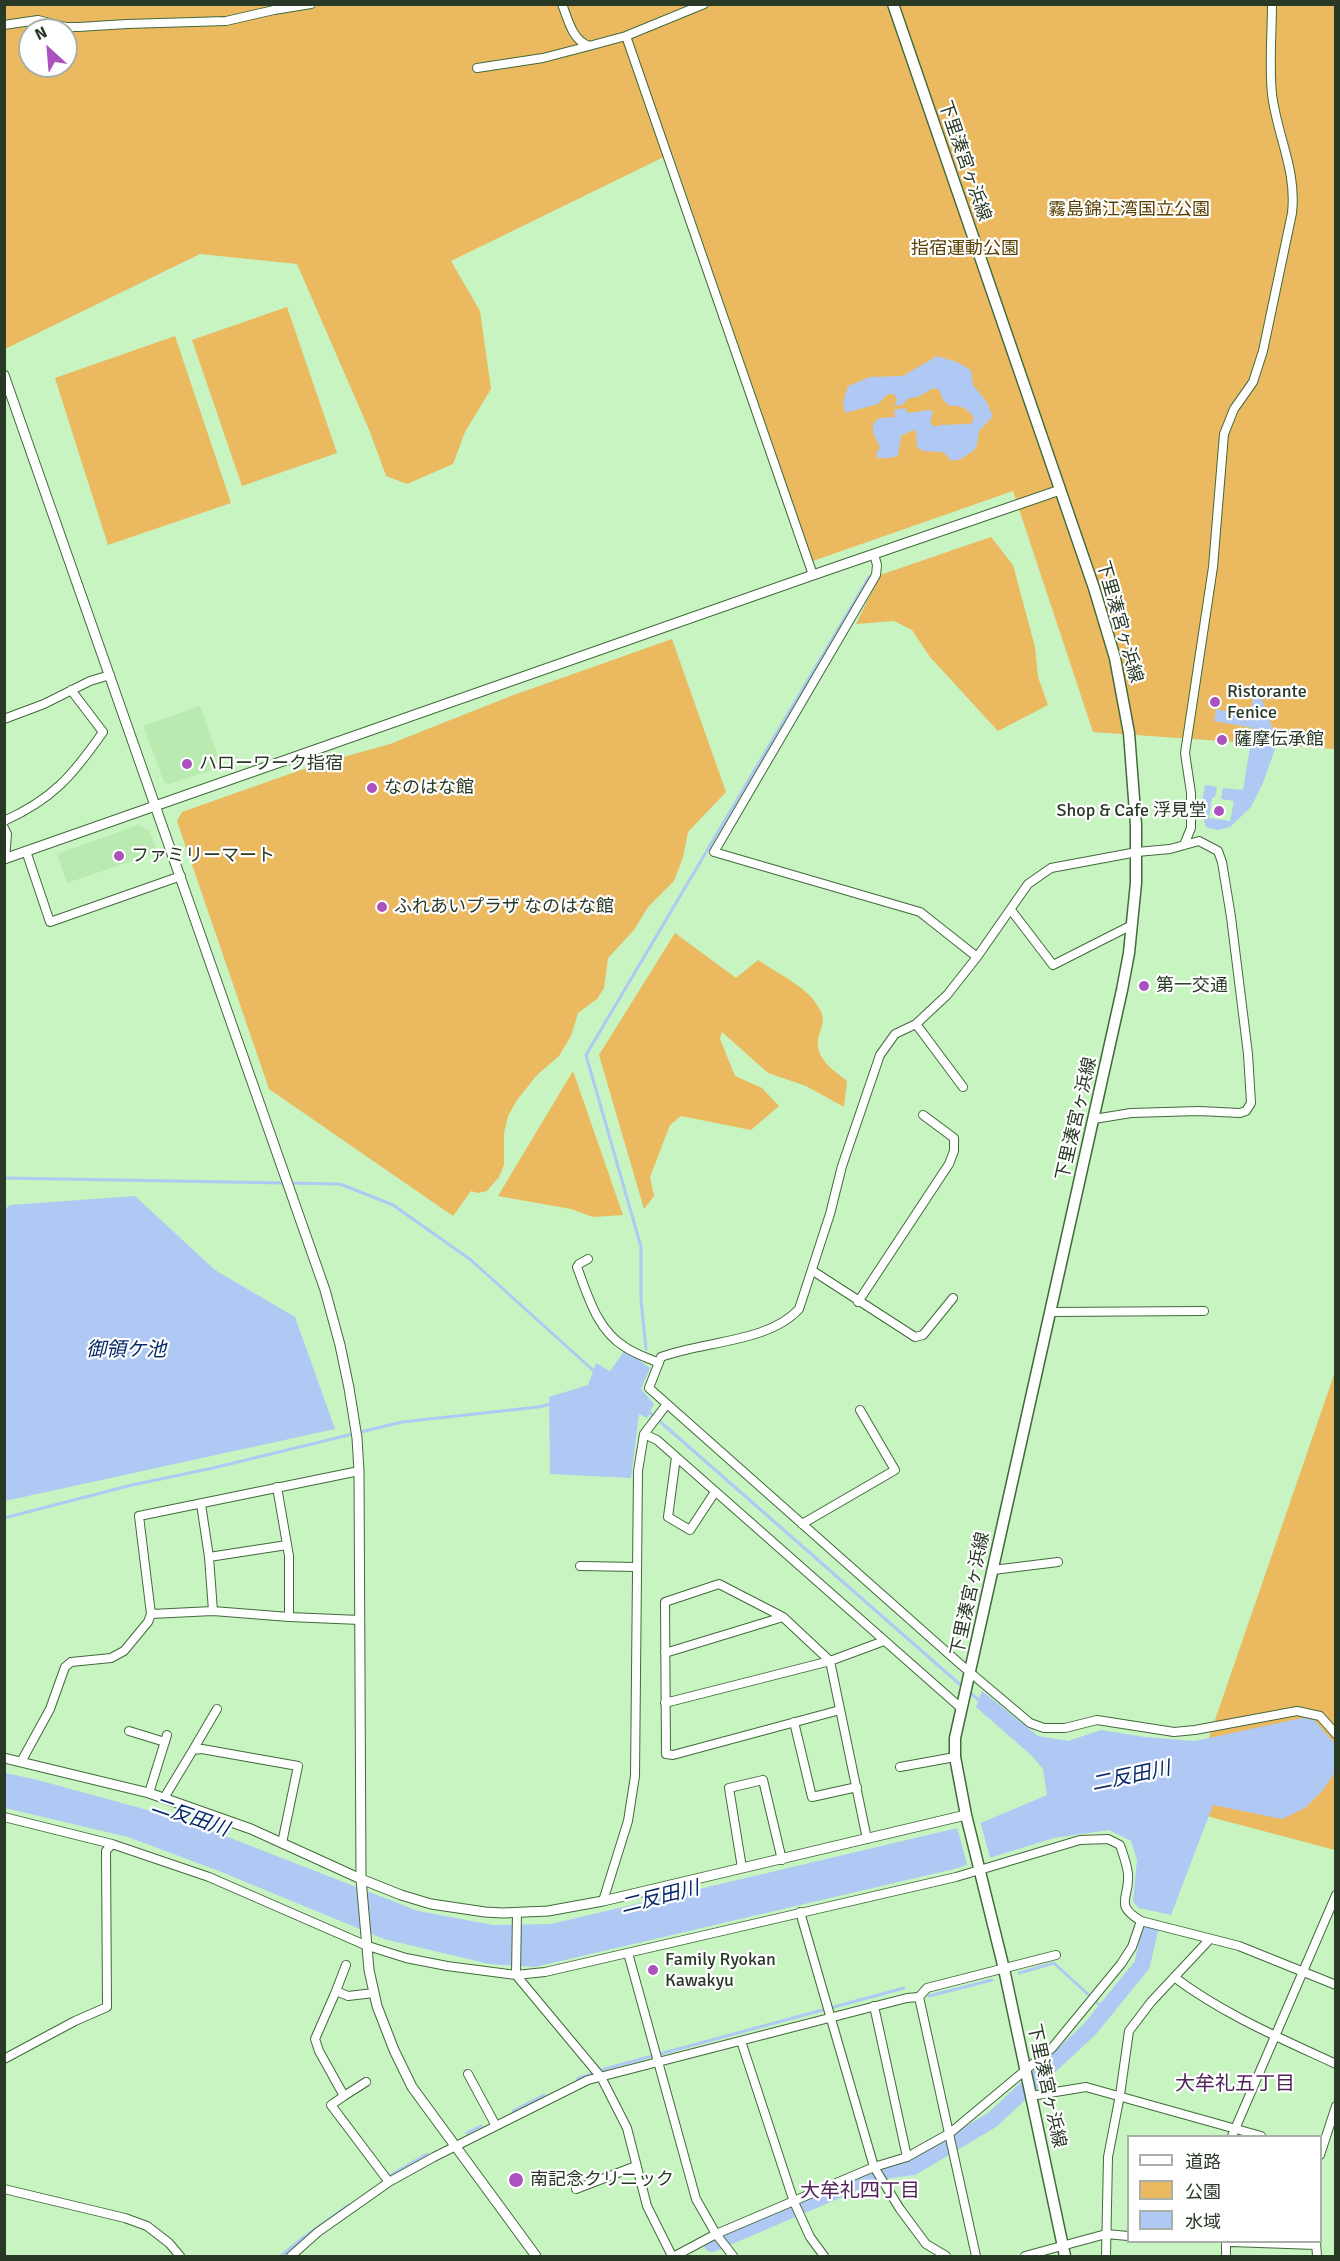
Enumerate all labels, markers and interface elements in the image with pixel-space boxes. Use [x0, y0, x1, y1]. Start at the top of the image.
north arrow [18, 18, 78, 78]
text: N [32, 22, 50, 45]
street label: 下里湊宮ヶ浜線 [933, 98, 995, 224]
park label: 霧島錦江湾国立公園 [1048, 199, 1210, 221]
park label: 指宿運動公園 [911, 238, 1019, 260]
street label: 下里湊宮ヶ浜線 [1091, 558, 1147, 686]
place label: Ristorante Fenice [1227, 681, 1307, 724]
marker: Ristorante Fenice [1208, 695, 1222, 709]
place label: 薩摩伝承館 [1234, 729, 1324, 751]
marker: 薩摩伝承館 [1215, 733, 1229, 747]
place label: ハローワーク指宿 [199, 753, 343, 775]
marker: ハローワーク指宿 [180, 757, 194, 771]
place label: なのはな館 [384, 777, 474, 799]
marker: なのはな館 [365, 781, 379, 795]
place label: Shop & Cafe 浮見堂 [1056, 800, 1207, 822]
marker: Shop & Cafe 浮見堂 [1212, 804, 1226, 818]
place label: ファミリーマート [131, 845, 275, 867]
marker: ファミリーマート [112, 849, 126, 863]
place label: ふれあいプラザ なのはな館 [394, 896, 614, 918]
marker: ふれあいプラザ なのはな館 [375, 900, 389, 914]
place label: 第一交通 [1156, 975, 1228, 997]
marker: 第一交通 [1137, 979, 1151, 993]
street label: 下里湊宮ヶ浜線 [1052, 1055, 1102, 1183]
water label: 御領ケ池 [86, 1339, 166, 1363]
street label: 下里湊宮ヶ浜線 [947, 1530, 995, 1658]
water label: 二反田川 [1089, 1757, 1173, 1797]
water label: 二反田川 [148, 1794, 232, 1842]
water label: 二反田川 [618, 1877, 702, 1919]
place label: Family Ryokan Kawakyu [665, 1949, 776, 1992]
marker: Family Ryokan Kawakyu [646, 1963, 660, 1977]
street label: 下里湊宮ヶ浜線 [1022, 2022, 1070, 2150]
district label: 大牟礼五丁目 [1175, 2073, 1295, 2097]
legend [1127, 2135, 1322, 2243]
text: 道路 [1185, 2151, 1221, 2173]
place label: 南記念クリニック [530, 2169, 674, 2191]
marker: 南記念クリニック [507, 2171, 525, 2189]
district label: 大牟礼四丁目 [800, 2180, 920, 2204]
text: 公園 [1185, 2181, 1221, 2203]
text: 水域 [1185, 2211, 1221, 2233]

